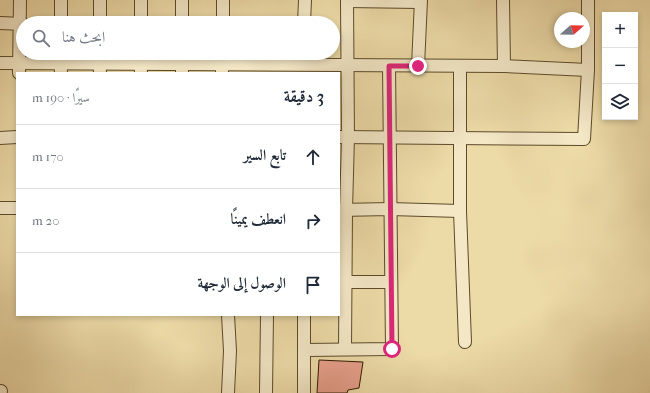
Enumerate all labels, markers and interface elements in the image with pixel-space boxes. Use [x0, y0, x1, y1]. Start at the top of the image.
north arrow [554, 12, 590, 48]
map controls [602, 12, 638, 120]
button: + [602, 12, 638, 48]
search box [16, 16, 340, 60]
icon: search [30, 27, 52, 49]
text: ابحث هنا [62, 28, 105, 46]
button: − [602, 48, 638, 84]
route end [409, 57, 427, 75]
button: layers [602, 84, 638, 120]
text: 3 دقيقة [284, 86, 324, 106]
text: سيرًا · 190 m [32, 90, 90, 105]
text: تابع السير [244, 146, 286, 164]
icon: ahead [302, 146, 324, 168]
text: 170 m [32, 149, 64, 164]
text: انعطف يمينًا [231, 210, 286, 228]
icon: right [302, 210, 324, 232]
text: 20 m [32, 213, 59, 228]
text: الوصول إلى الوجهة [197, 274, 286, 292]
icon: arrive [302, 274, 324, 296]
route start [383, 340, 401, 358]

